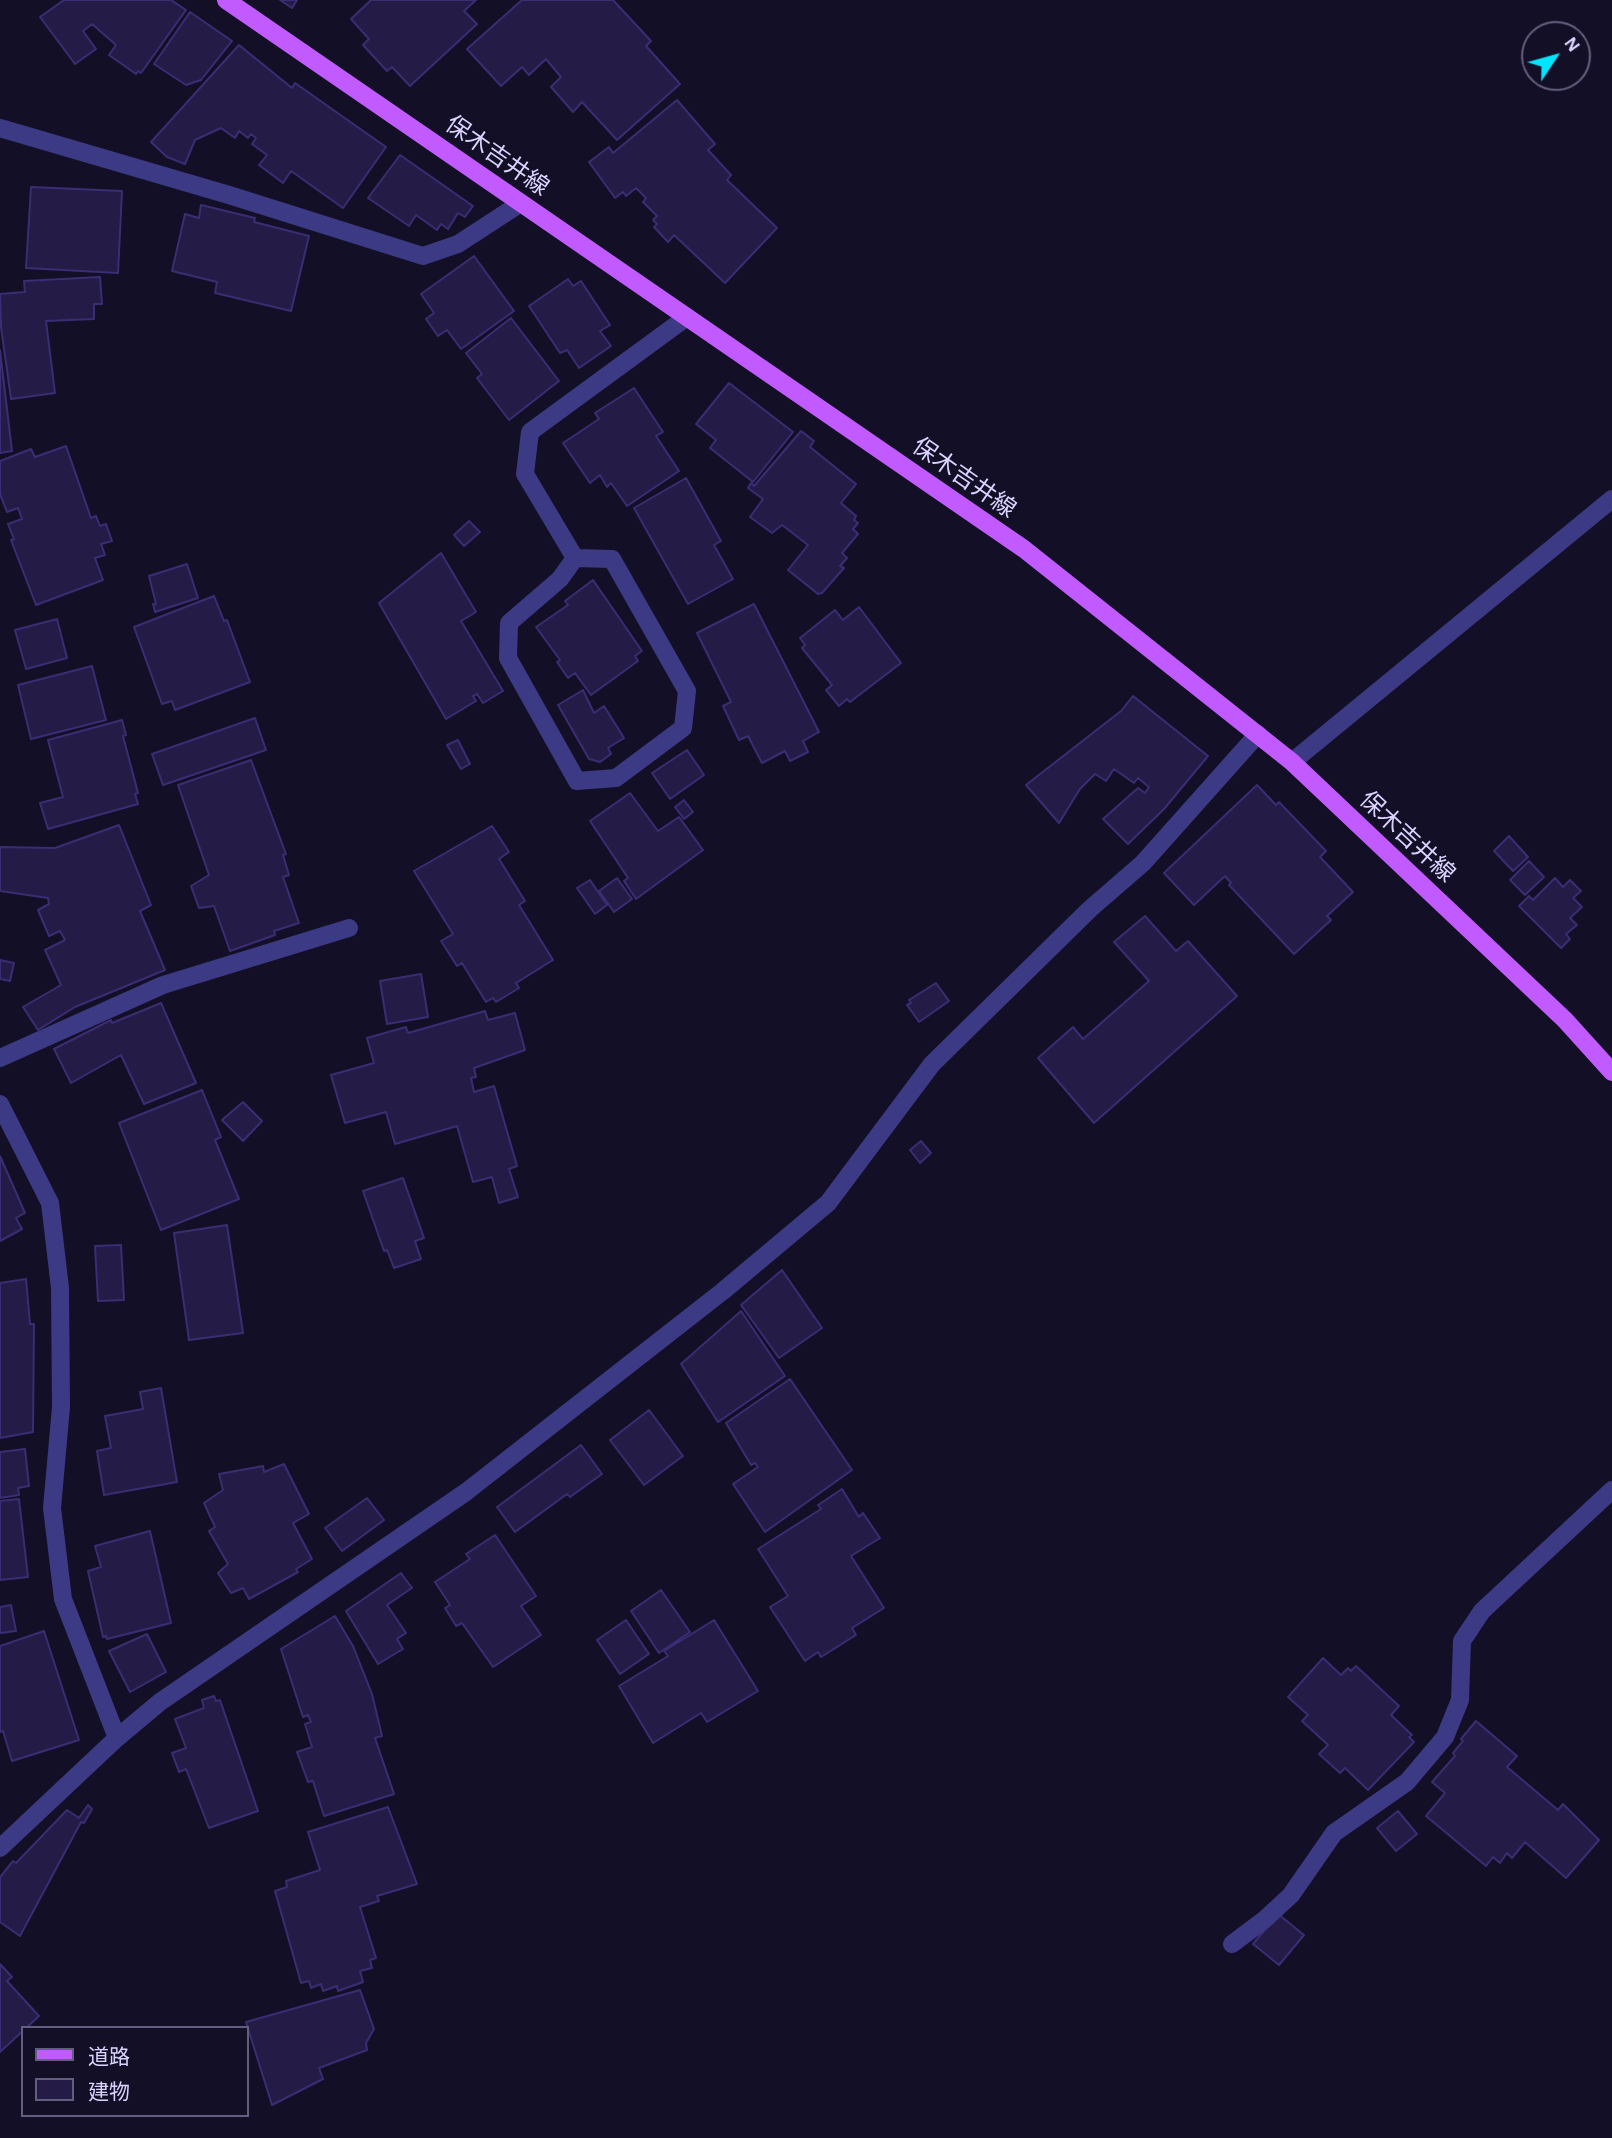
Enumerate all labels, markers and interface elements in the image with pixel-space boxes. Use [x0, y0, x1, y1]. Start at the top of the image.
north arrow [1521, 21, 1591, 91]
text: N [1560, 34, 1583, 55]
street label: 保木吉井線 [440, 110, 554, 202]
street label: 保木吉井線 [907, 432, 1021, 524]
street label: 保木吉井線 [1353, 786, 1461, 888]
legend [21, 2026, 248, 2117]
text: 道路 [88, 2047, 130, 2068]
text: 建物 [88, 2082, 130, 2103]

